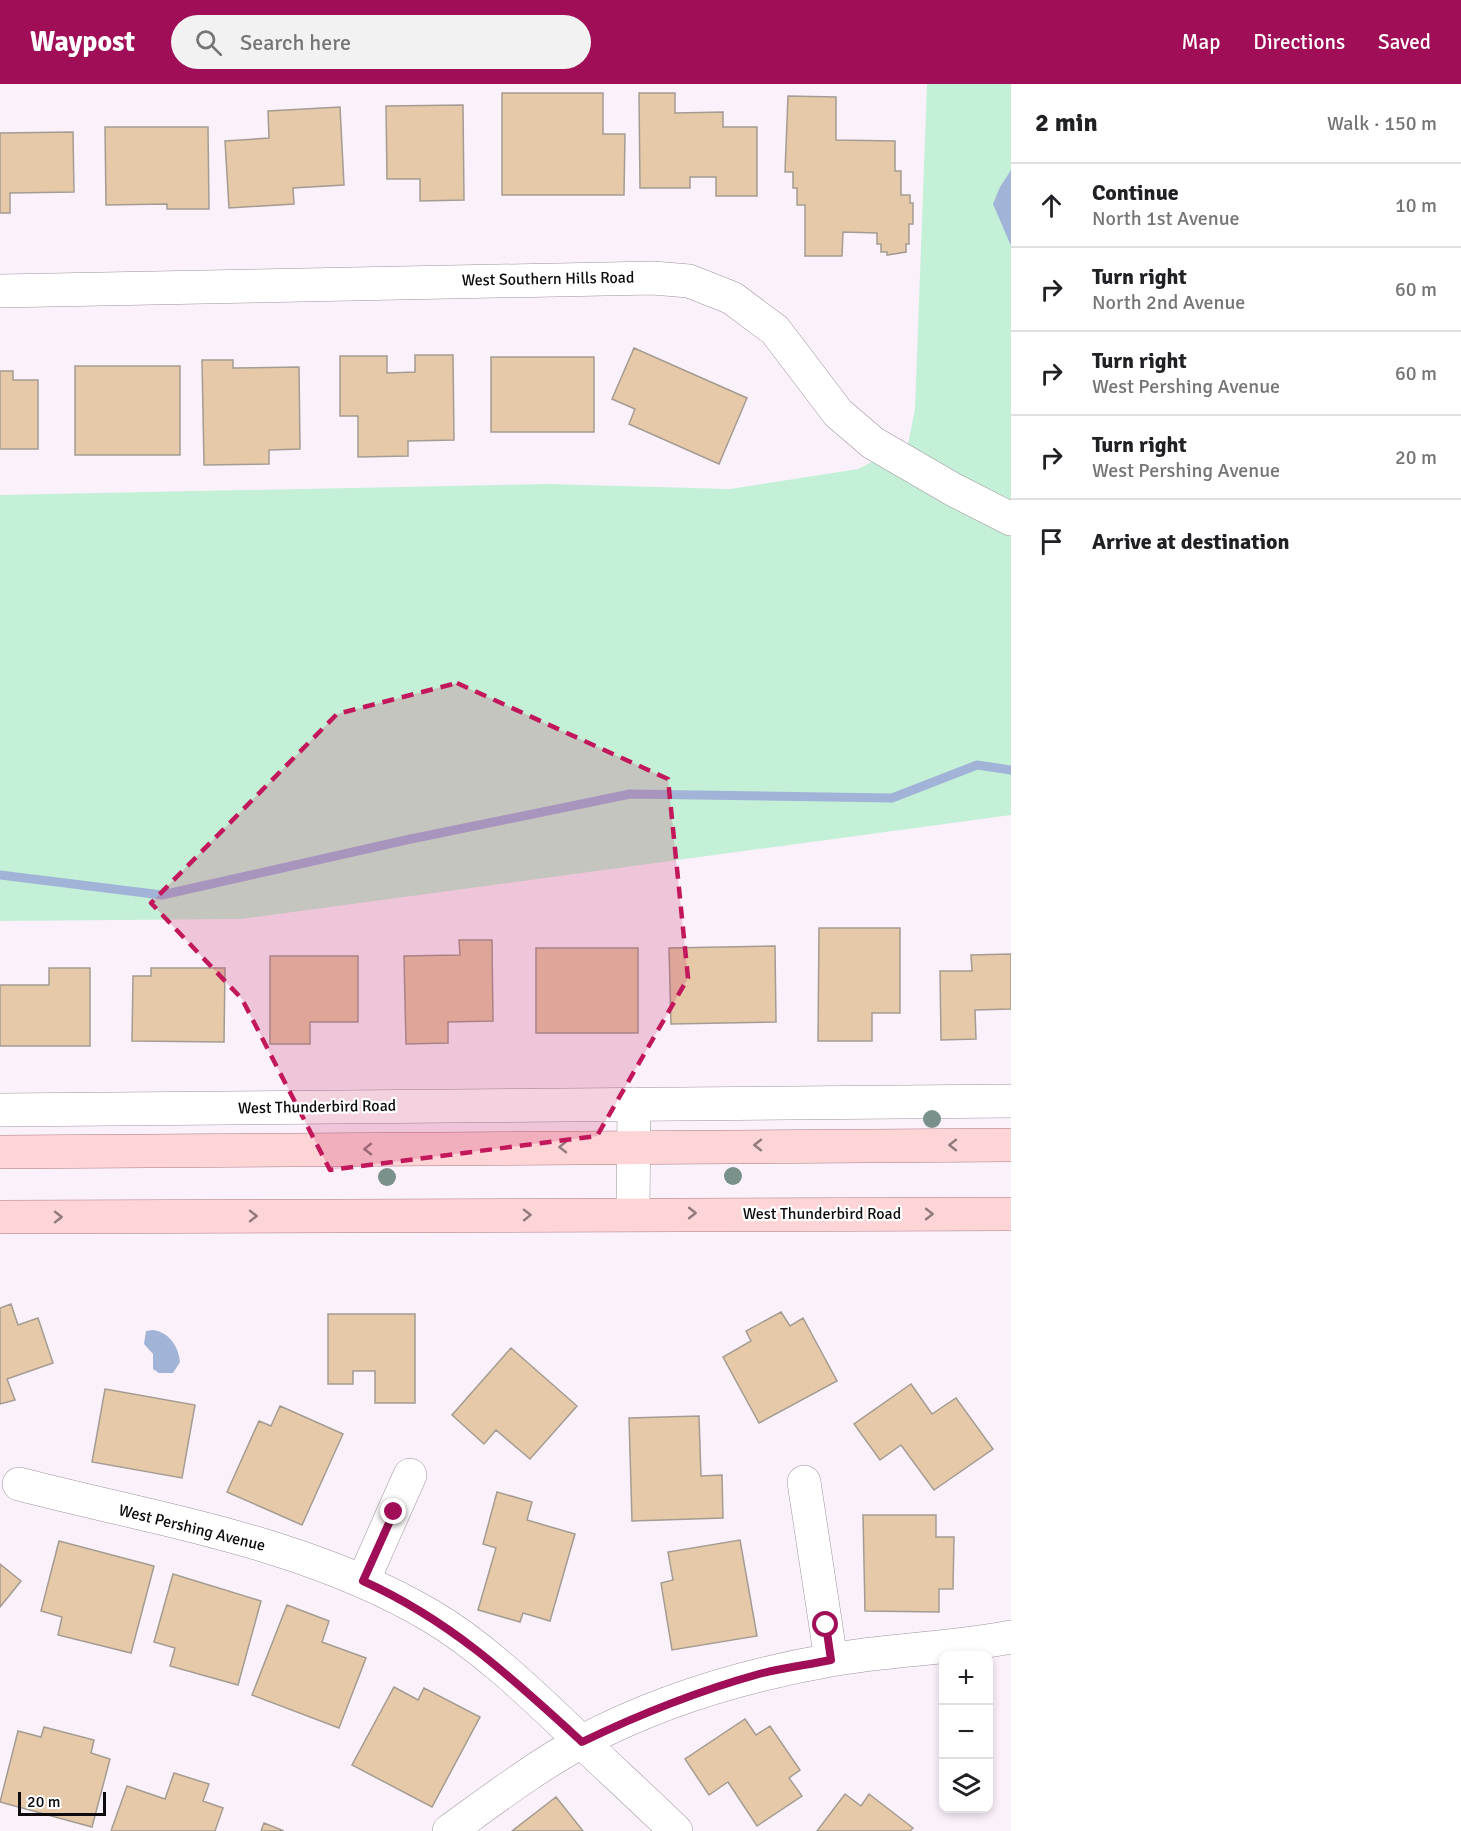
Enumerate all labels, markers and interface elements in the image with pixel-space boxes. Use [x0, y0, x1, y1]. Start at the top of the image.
search box [171, 15, 591, 69]
text: Waypost [30, 25, 135, 59]
icon: search [192, 26, 225, 59]
text: Search here [240, 29, 351, 56]
text: Map [1182, 29, 1220, 55]
text: Directions [1253, 29, 1345, 55]
text: Saved [1378, 29, 1431, 55]
text: 2 min [1035, 107, 1098, 139]
text: Walk · 150 m [1327, 111, 1437, 136]
text: Continue [1092, 179, 1179, 206]
icon: ahead [1035, 189, 1068, 222]
text: 10 m [1395, 193, 1437, 218]
text: North 1st Avenue [1092, 206, 1240, 231]
text: Turn right [1092, 263, 1187, 290]
street label: West Southern Hills Road [462, 267, 634, 291]
icon: right [1035, 273, 1068, 306]
text: 60 m [1395, 277, 1437, 302]
text: North 2nd Avenue [1092, 290, 1245, 315]
text: Turn right [1092, 347, 1187, 374]
icon: right [1035, 357, 1068, 390]
text: 60 m [1395, 361, 1437, 386]
text: West Pershing Avenue [1092, 374, 1280, 399]
text: Turn right [1092, 431, 1187, 458]
icon: right [1035, 441, 1068, 474]
text: 20 m [1395, 445, 1437, 470]
text: West Pershing Avenue [1092, 458, 1280, 483]
icon: arrive [1035, 525, 1068, 558]
text: Arrive at destination [1092, 528, 1289, 555]
street label: West Thunderbird Road [238, 1096, 396, 1118]
one-way arrow [753, 1139, 762, 1152]
one-way arrow [948, 1139, 957, 1151]
one-way arrow [558, 1140, 567, 1153]
one-way arrow [363, 1142, 372, 1155]
street label: West Thunderbird Road [743, 1204, 901, 1224]
one-way arrow [687, 1207, 696, 1219]
one-way arrow [924, 1208, 933, 1220]
one-way arrow [523, 1209, 532, 1221]
one-way arrow [249, 1210, 258, 1222]
one-way arrow [54, 1211, 63, 1223]
route end [380, 1498, 406, 1524]
street label: West Pershing Avenue [117, 1500, 267, 1556]
route start [812, 1611, 838, 1637]
map controls [939, 1651, 993, 1813]
button: + [939, 1651, 993, 1705]
button: − [939, 1705, 993, 1759]
button: layers [939, 1759, 993, 1813]
scale bar [18, 1789, 106, 1816]
text: 20 m [27, 1792, 61, 1812]

